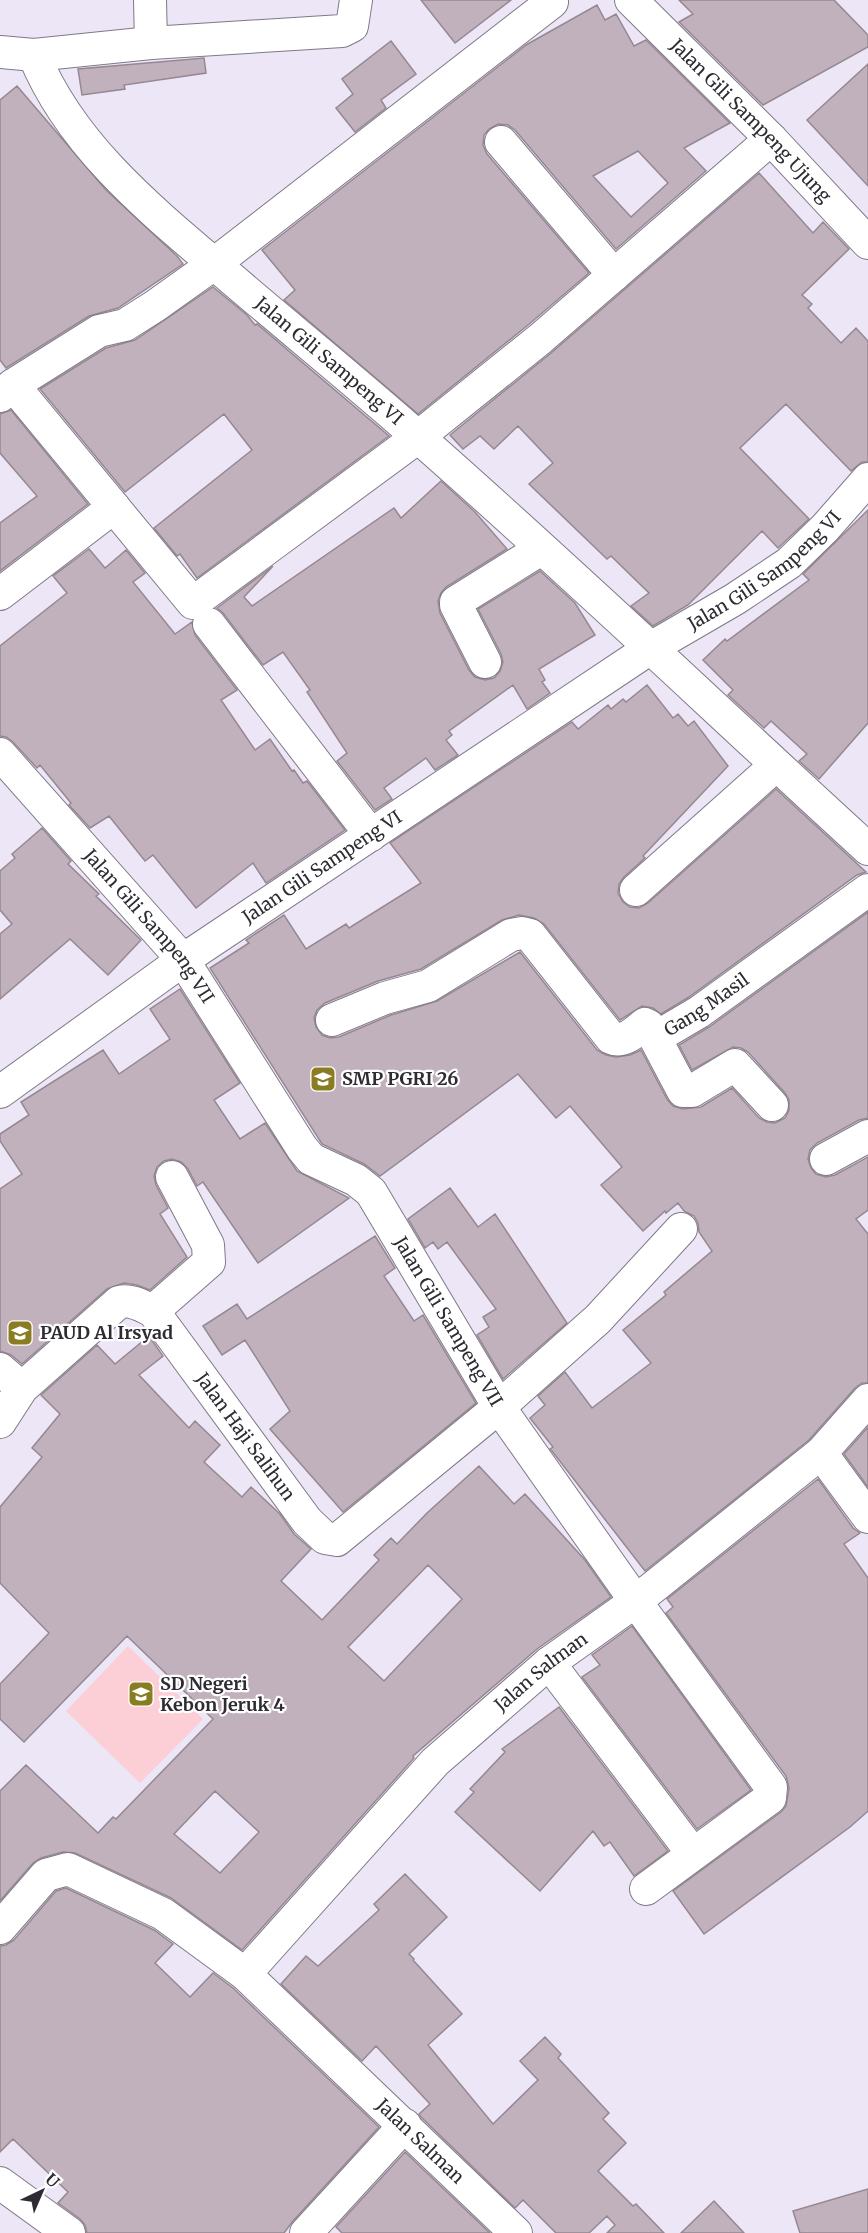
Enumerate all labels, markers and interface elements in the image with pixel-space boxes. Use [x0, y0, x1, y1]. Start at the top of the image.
street label: Jalan Gili Sampeng Ujung [665, 33, 836, 207]
street label: Jalan Gili Sampeng VI [250, 291, 408, 430]
street label: Jalan Gili Sampeng VI [682, 506, 846, 636]
street label: Jalan Gili Sampeng VI [237, 805, 406, 929]
street label: Jalan Gili Sampeng VII [78, 843, 219, 1007]
street label: Gang Masil [660, 968, 753, 1041]
school or university icon: SMP PGRI 26 [308, 1064, 338, 1094]
place label: SMP PGRI 26 [342, 1067, 458, 1090]
street label: Jalan Gili Sampeng VII [389, 1232, 508, 1410]
school or university icon: PAUD Al Irsyad [5, 1318, 35, 1348]
place label: PAUD Al Irsyad [40, 1321, 173, 1344]
street label: Jalan Haji Salihun [190, 1367, 300, 1505]
street label: Jalan Salman [489, 1627, 592, 1717]
place label: SD Negeri Kebon Jeruk 4 [160, 1672, 285, 1716]
school or university icon: SD Negeri Kebon Jeruk 4 [126, 1679, 156, 1709]
street label: Jalan Salman [371, 2093, 469, 2189]
north arrow [12, 2161, 72, 2221]
text: U [41, 2169, 64, 2192]

